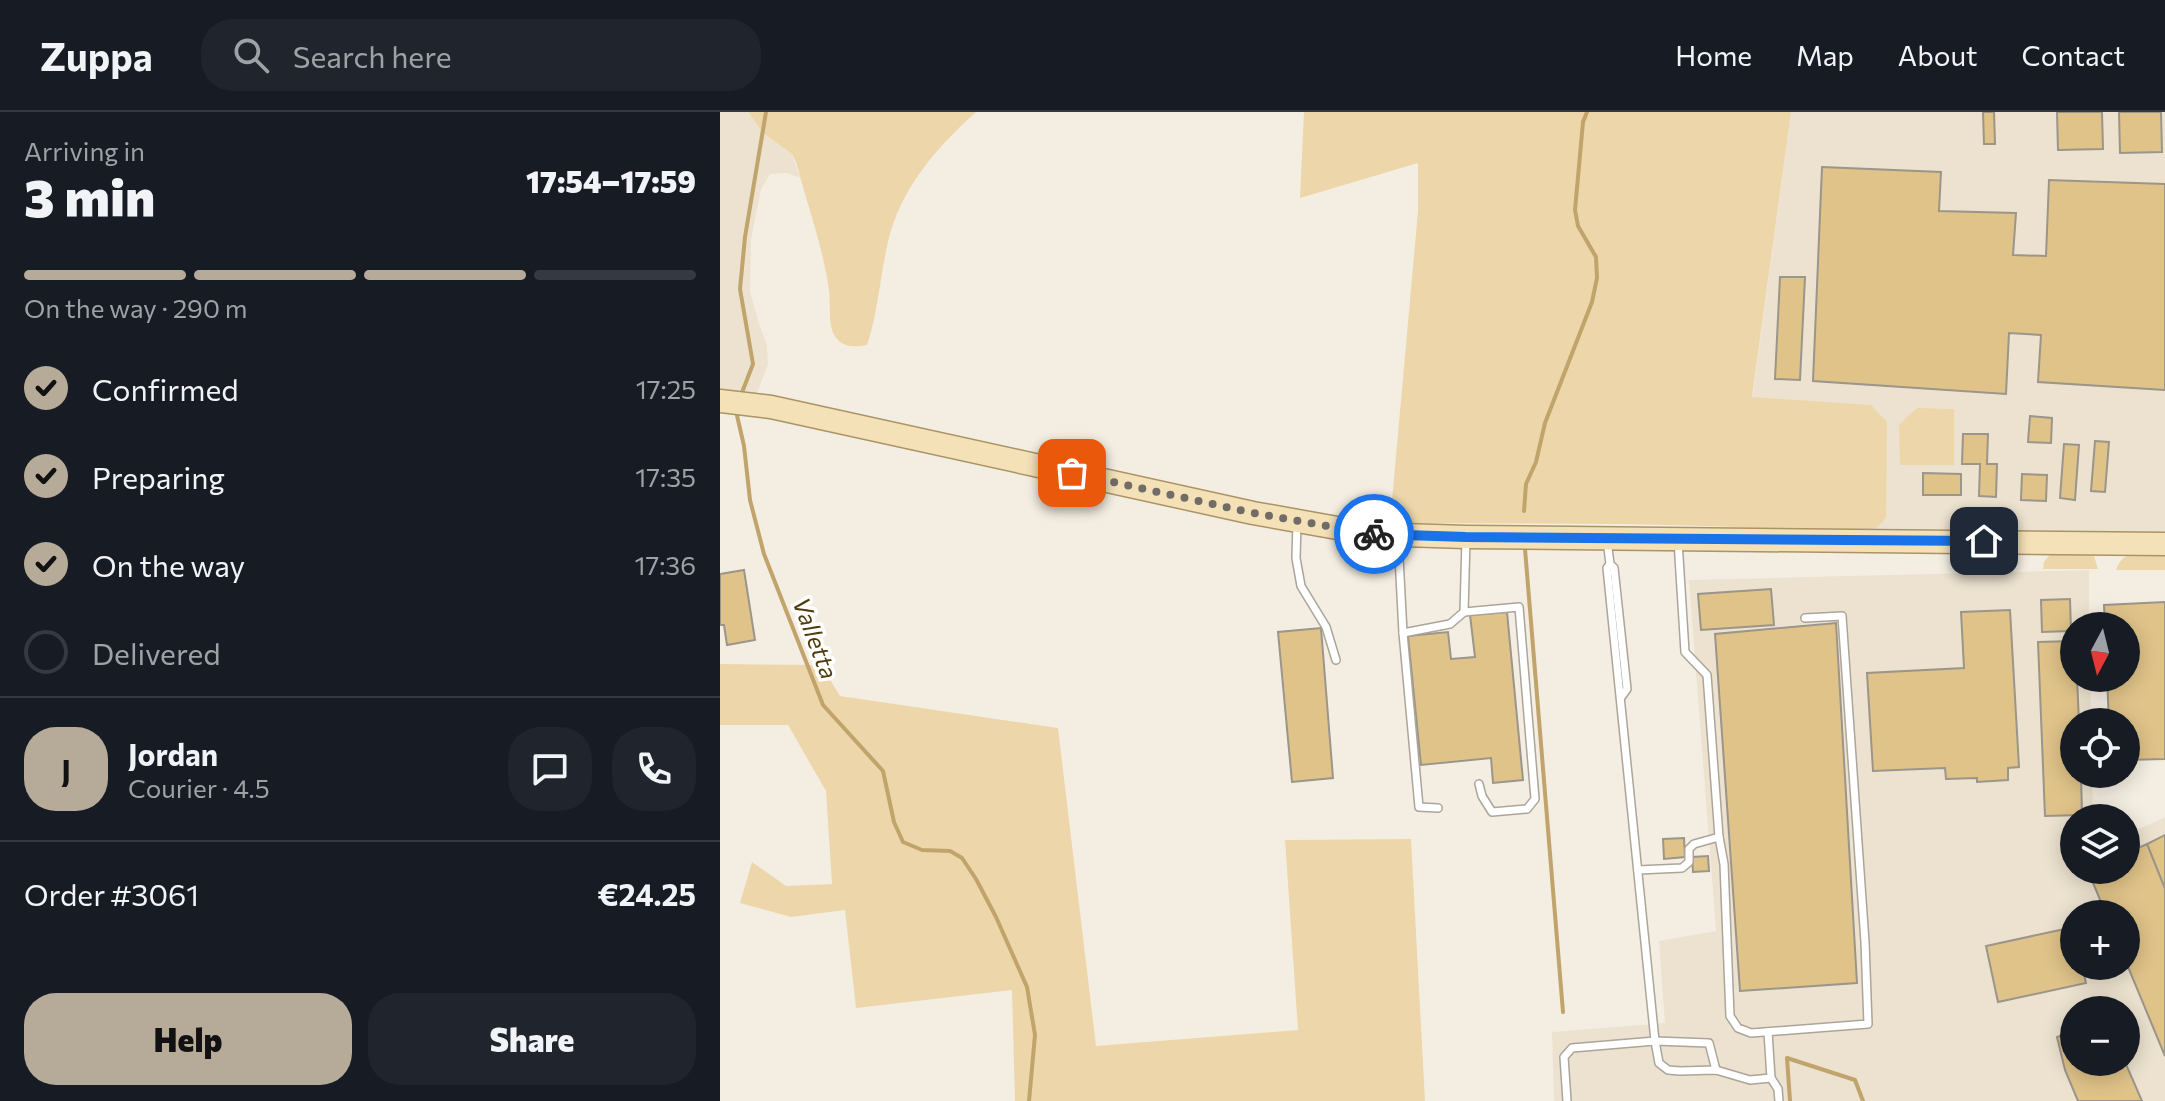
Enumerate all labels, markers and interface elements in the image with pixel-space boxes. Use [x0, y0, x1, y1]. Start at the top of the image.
search box [201, 19, 761, 91]
text: Zuppa [40, 32, 153, 79]
icon: search [229, 33, 273, 77]
text: Search here [293, 37, 451, 74]
text: Home [1675, 38, 1752, 72]
text: Map [1796, 38, 1854, 72]
text: About [1898, 38, 1978, 72]
text: Contact [2022, 38, 2125, 72]
text: Arriving in [24, 135, 145, 166]
text: 17:54–17:59 [526, 162, 696, 199]
text: 3 min [24, 164, 155, 228]
text: On the way · 290 m [24, 292, 248, 323]
icon: check [24, 366, 68, 410]
text: Confirmed [92, 370, 239, 407]
text: 17:25 [636, 373, 696, 404]
pin [1038, 439, 1106, 507]
icon: bag [1050, 451, 1094, 495]
icon: check [24, 454, 68, 498]
text: Preparing [92, 458, 225, 495]
text: 17:35 [635, 461, 696, 492]
courier [1334, 494, 1414, 574]
pin [1950, 507, 2018, 575]
icon: bike [1352, 512, 1396, 556]
icon: home [1962, 519, 2006, 563]
icon: check [24, 542, 68, 586]
text: On the way [92, 546, 245, 583]
text: 17:36 [634, 549, 696, 580]
water label: Valletta [787, 593, 845, 683]
north arrow [2060, 612, 2140, 692]
map controls [2060, 612, 2140, 1076]
text: Delivered [92, 634, 221, 671]
button: locate [2060, 708, 2140, 788]
button: chat [508, 727, 592, 811]
button: phone [612, 727, 696, 811]
text: Jordan [128, 735, 218, 772]
text: J [61, 751, 71, 788]
text: Courier · 4.5 [128, 772, 270, 803]
button: layers [2060, 804, 2140, 884]
text: Order #3061 [24, 875, 199, 912]
text: €24.25 [597, 875, 696, 912]
button: + [2060, 900, 2140, 980]
button: Help [24, 993, 352, 1085]
button: Share [368, 993, 696, 1085]
button: − [2060, 996, 2140, 1076]

